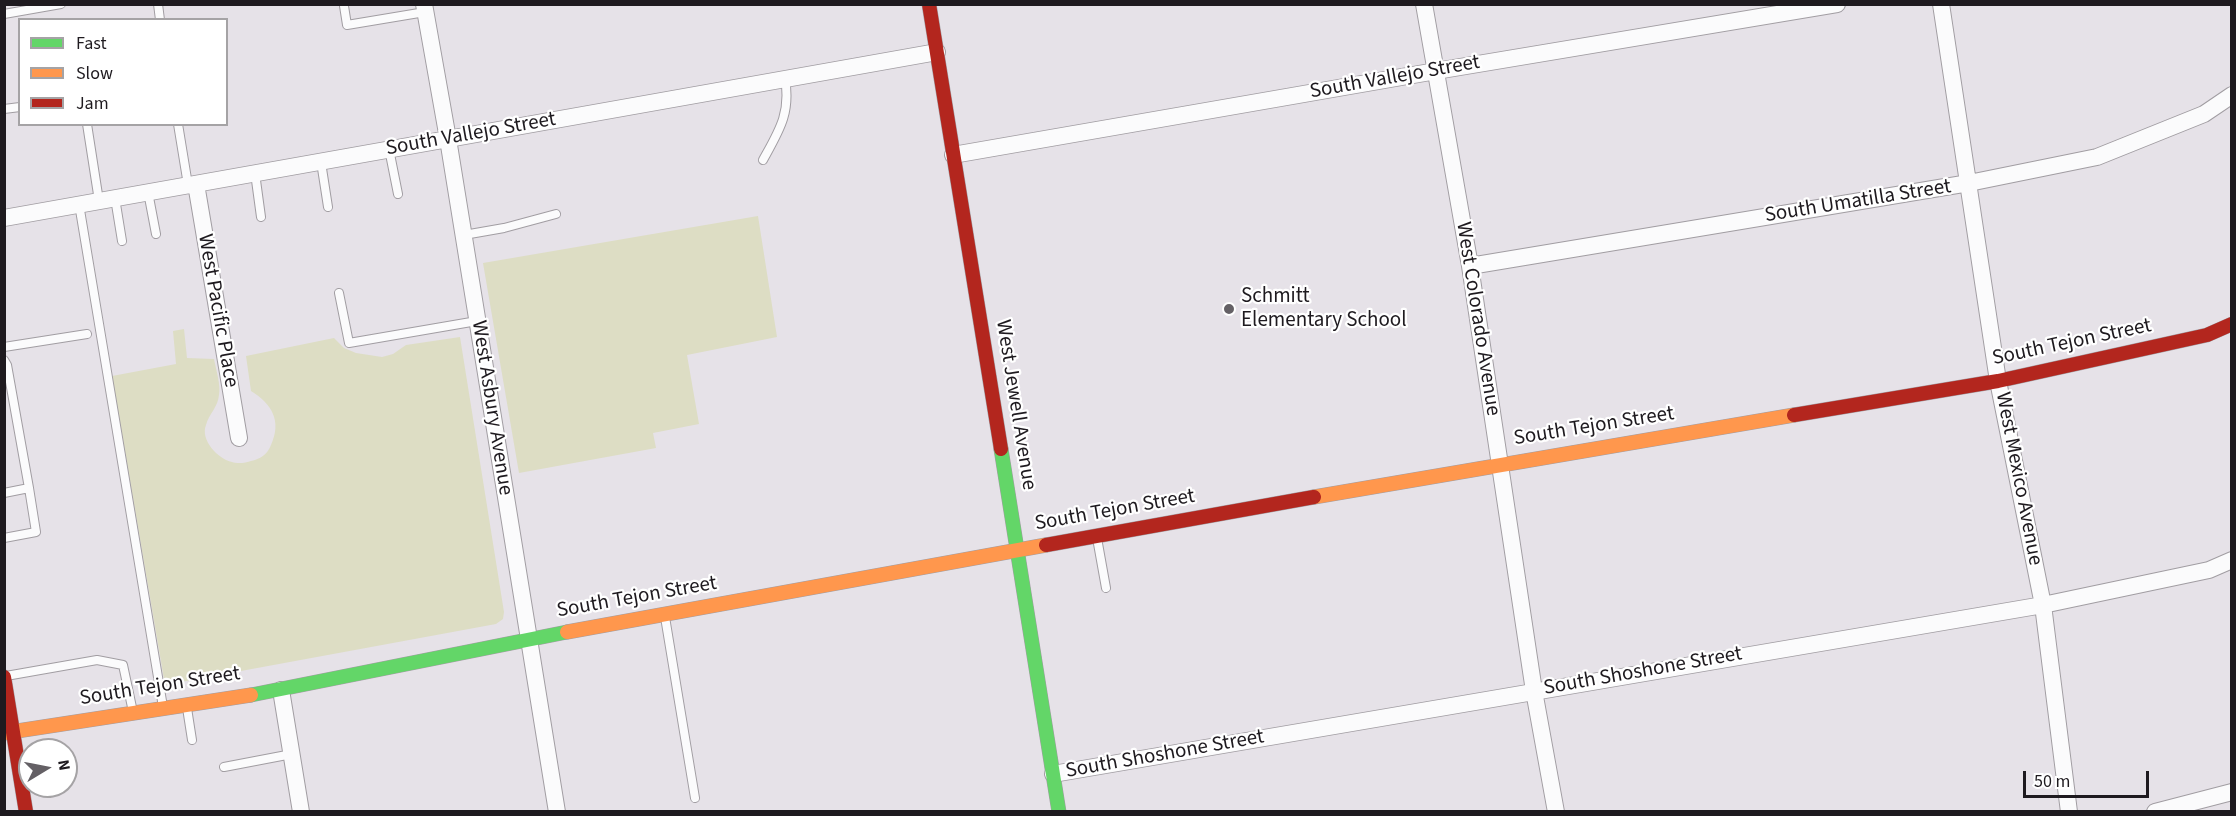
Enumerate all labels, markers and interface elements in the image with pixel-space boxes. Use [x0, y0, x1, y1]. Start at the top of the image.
legend [18, 18, 228, 126]
text: Fast [76, 31, 107, 56]
street label: South Vallejo Street [1308, 51, 1482, 105]
text: Slow [76, 61, 113, 86]
text: Jam [76, 91, 109, 116]
street label: South Vallejo Street [384, 108, 558, 162]
street label: South Umatilla Street [1763, 175, 1953, 229]
street label: West Colorado Avenue [1449, 220, 1505, 418]
street label: West Pacific Place [191, 232, 243, 390]
place label: Schmitt Elementary School [1241, 284, 1407, 334]
marker: Schmitt Elementary School [1222, 302, 1236, 316]
street label: South Tejon Street [1990, 314, 2154, 372]
street label: West Jewell Avenue [989, 318, 1041, 492]
street label: West Asbury Avenue [465, 319, 517, 497]
street label: West Mexico Avenue [1989, 390, 2047, 568]
street label: South Tejon Street [1512, 402, 1676, 452]
street label: South Tejon Street [1033, 485, 1197, 537]
street label: South Tejon Street [555, 572, 719, 624]
street label: South Shoshone Street [1542, 642, 1744, 702]
street label: South Tejon Street [78, 662, 242, 712]
street label: South Shoshone Street [1064, 725, 1266, 785]
north arrow [18, 738, 78, 798]
text: N [52, 758, 76, 772]
scale bar [2026, 759, 2152, 797]
text: 50 m [2034, 769, 2070, 794]

